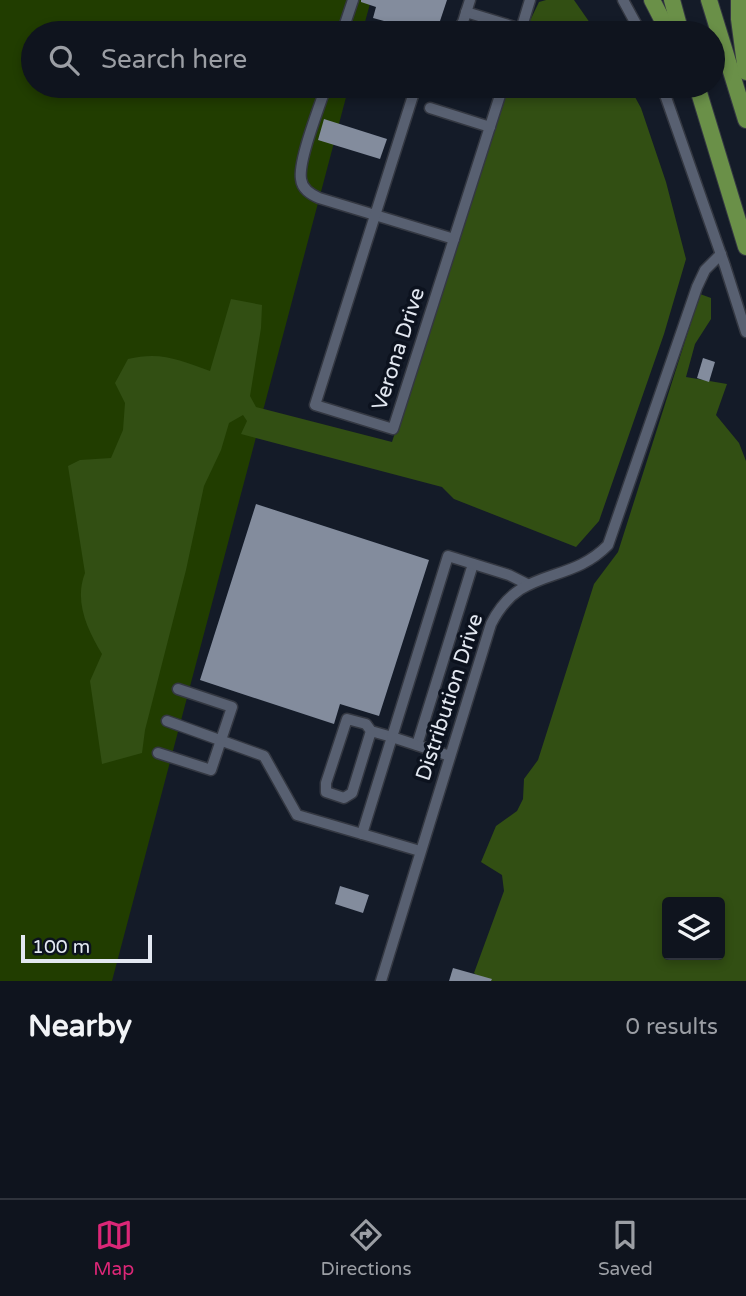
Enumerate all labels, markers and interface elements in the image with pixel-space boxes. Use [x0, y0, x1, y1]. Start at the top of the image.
search box [21, 21, 725, 98]
icon: search [45, 41, 83, 79]
text: Search here [101, 44, 247, 75]
street label: Verona Drive [367, 285, 430, 414]
street label: Distribution Drive [411, 610, 488, 784]
map controls [662, 897, 725, 960]
button: layers [662, 897, 725, 960]
scale bar [21, 932, 152, 964]
text: 100 m [32, 936, 90, 958]
text: Nearby [28, 1008, 132, 1045]
text: 0 results [625, 1013, 718, 1041]
tab: Map [93, 1216, 134, 1280]
tab: Directions [321, 1216, 412, 1280]
tab: Saved [598, 1216, 653, 1280]

